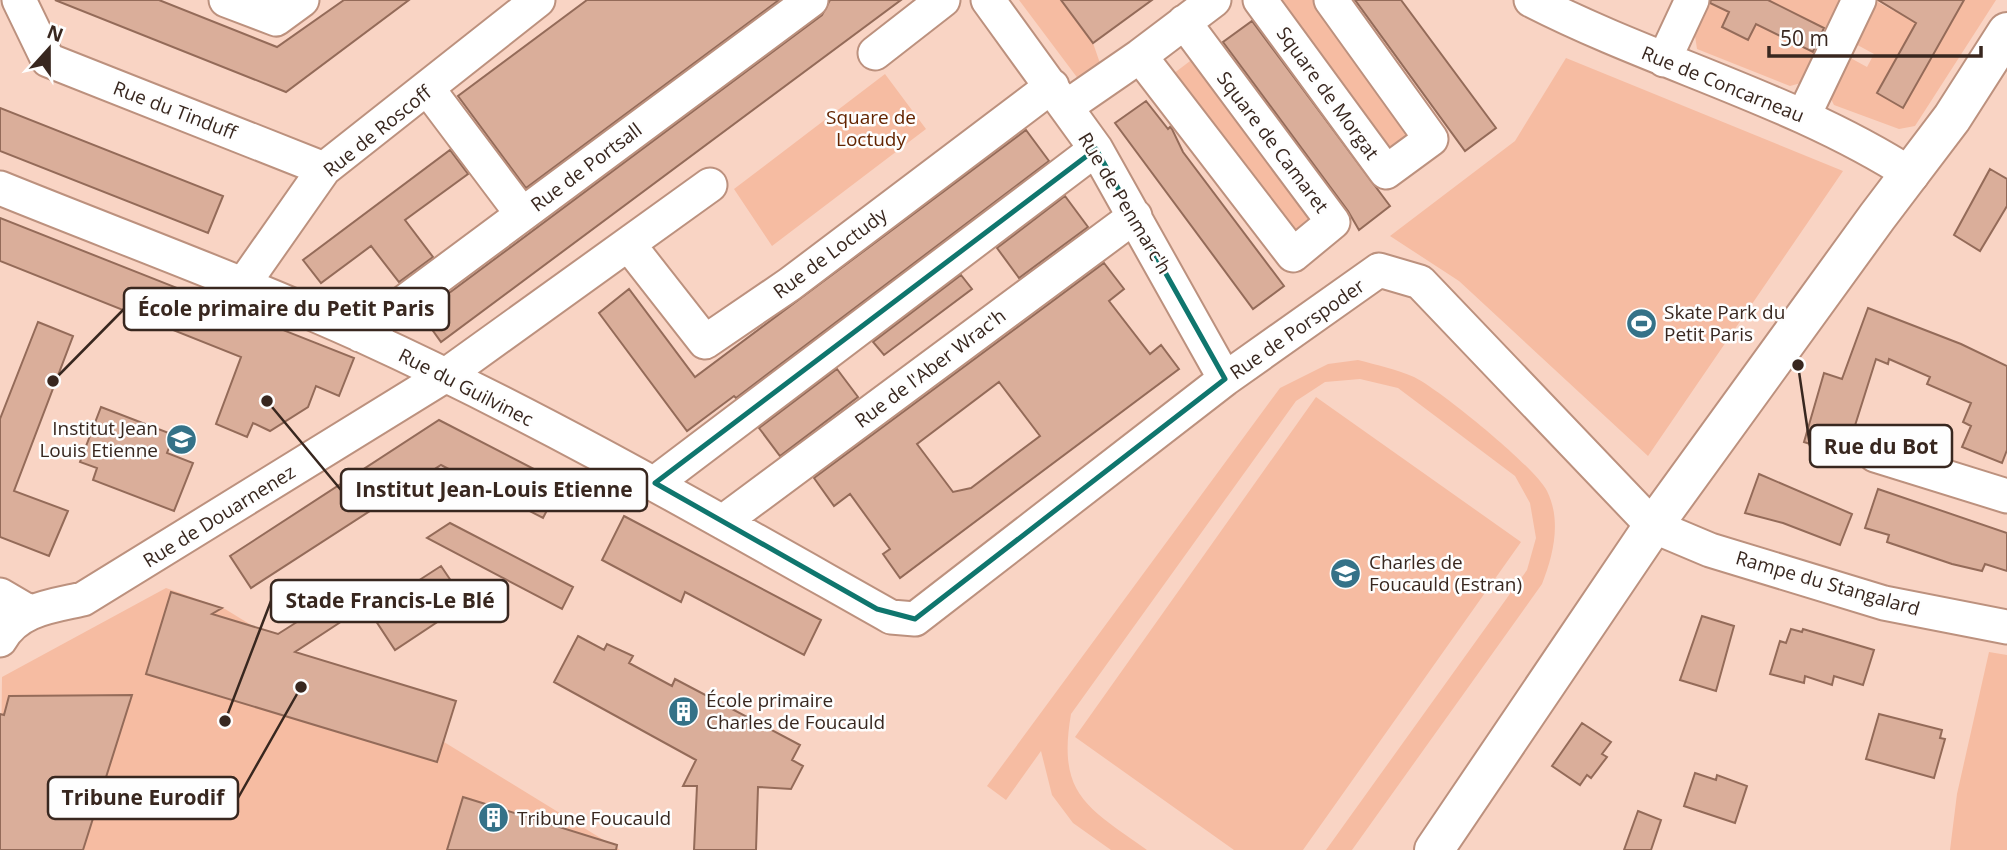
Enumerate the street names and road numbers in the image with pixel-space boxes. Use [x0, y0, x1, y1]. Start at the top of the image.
street label: Square de Morgat [1271, 21, 1385, 165]
street label: Rue de Concarneau [1638, 40, 1808, 128]
street label: Square de Camaret [1211, 66, 1335, 218]
street label: Rue du Tinduff [110, 75, 242, 146]
street label: Rue de Roscoff [318, 79, 437, 183]
street label: Rue de Portsall [525, 117, 647, 217]
street label: Rue de Penmarc'h [1072, 127, 1178, 279]
street label: Rue de Loctudy [768, 201, 893, 304]
street label: Rue de Porspoder [1224, 273, 1370, 385]
street label: Rue de l'Aber Wrac'h [849, 303, 1011, 433]
street label: Rue du Guilvinec [394, 342, 538, 432]
street label: Rue de Douarnenez [138, 459, 300, 573]
street label: Rampe du Stangalard [1733, 544, 1923, 622]

